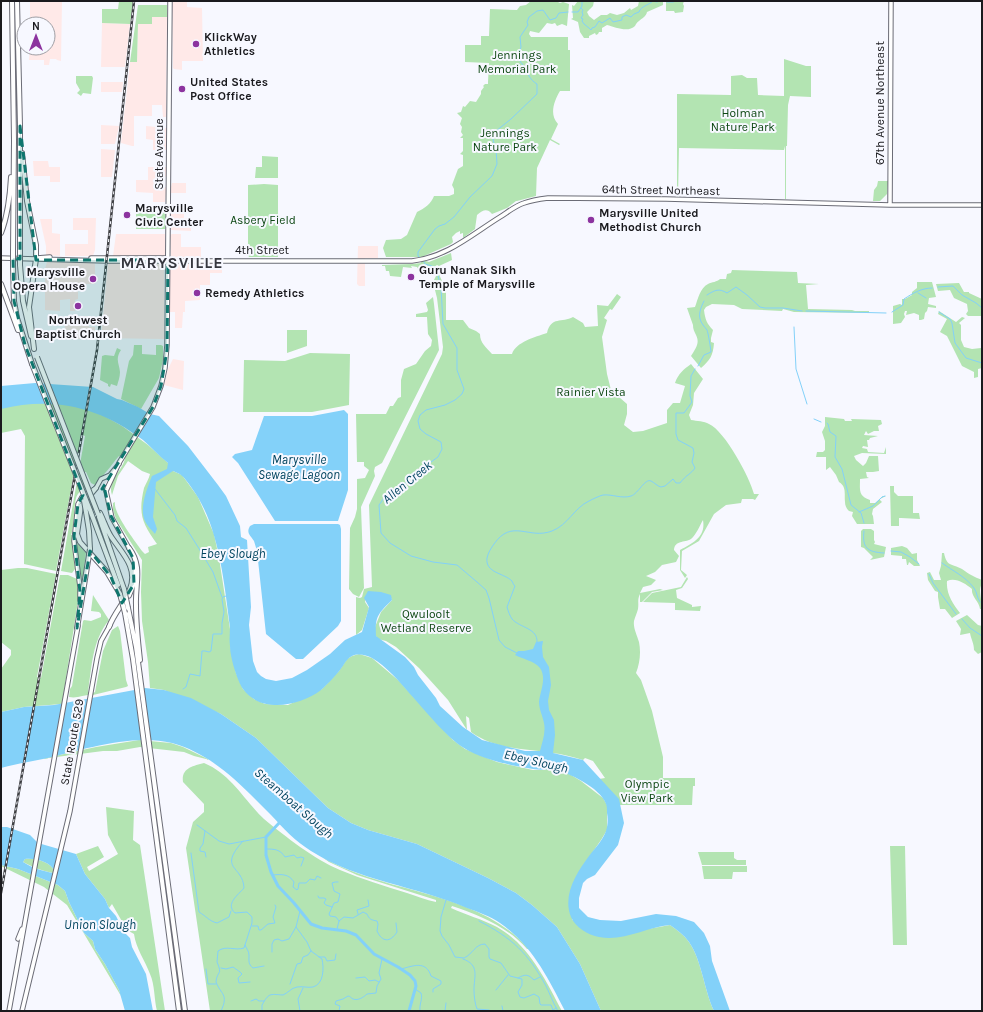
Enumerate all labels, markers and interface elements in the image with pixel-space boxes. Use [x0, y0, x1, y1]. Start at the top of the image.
north arrow [16, 16, 56, 56]
text: N [32, 20, 40, 33]
place label: KlickWay Athletics [204, 30, 257, 58]
marker: KlickWay Athletics [191, 39, 201, 49]
street label: 67th Avenue Northeast [873, 41, 887, 165]
park label: Jennings Memorial Park [477, 48, 557, 76]
place label: United States Post Office [190, 75, 268, 103]
marker: United States Post Office [177, 84, 187, 94]
park label: Holman Nature Park [711, 106, 775, 134]
street label: State Avenue [152, 118, 166, 190]
park label: Jennings Nature Park [473, 126, 537, 154]
street label: 64th Street Northeast [602, 182, 721, 198]
place label: Marysville Civic Center [135, 201, 204, 229]
place label: Marysville United Methodist Church [599, 206, 701, 234]
marker: Marysville Civic Center [122, 210, 132, 220]
park label: Asbery Field [230, 213, 296, 227]
marker: Marysville United Methodist Church [586, 215, 596, 225]
street label: 4th Street [235, 243, 290, 257]
district label: MARYSVILLE [120, 253, 224, 272]
place label: Guru Nanak Sikh Temple of Marysville [419, 263, 535, 291]
place label: Marysville Opera House [13, 265, 85, 293]
marker: Guru Nanak Sikh Temple of Marysville [406, 272, 416, 282]
marker: Marysville Opera House [88, 274, 98, 284]
place label: Remedy Athletics [205, 286, 304, 300]
marker: Remedy Athletics [192, 288, 202, 298]
marker: Northwest Baptist Church [73, 301, 83, 311]
place label: Northwest Baptist Church [35, 313, 121, 341]
park label: Rainier Vista [556, 385, 626, 399]
water label: Marysville Sewage Lagoon [258, 452, 340, 482]
water label: Allen Creek [379, 457, 435, 507]
water label: Ebey Slough [200, 546, 266, 561]
park label: Qwuloolt Wetland Reserve [381, 607, 471, 635]
street label: State Route 529 [58, 698, 86, 786]
water label: Ebey Slough [502, 746, 570, 776]
water label: Steamboat Slough [252, 765, 336, 841]
park label: Olympic View Park [621, 777, 673, 805]
water label: Union Slough [64, 917, 136, 932]

